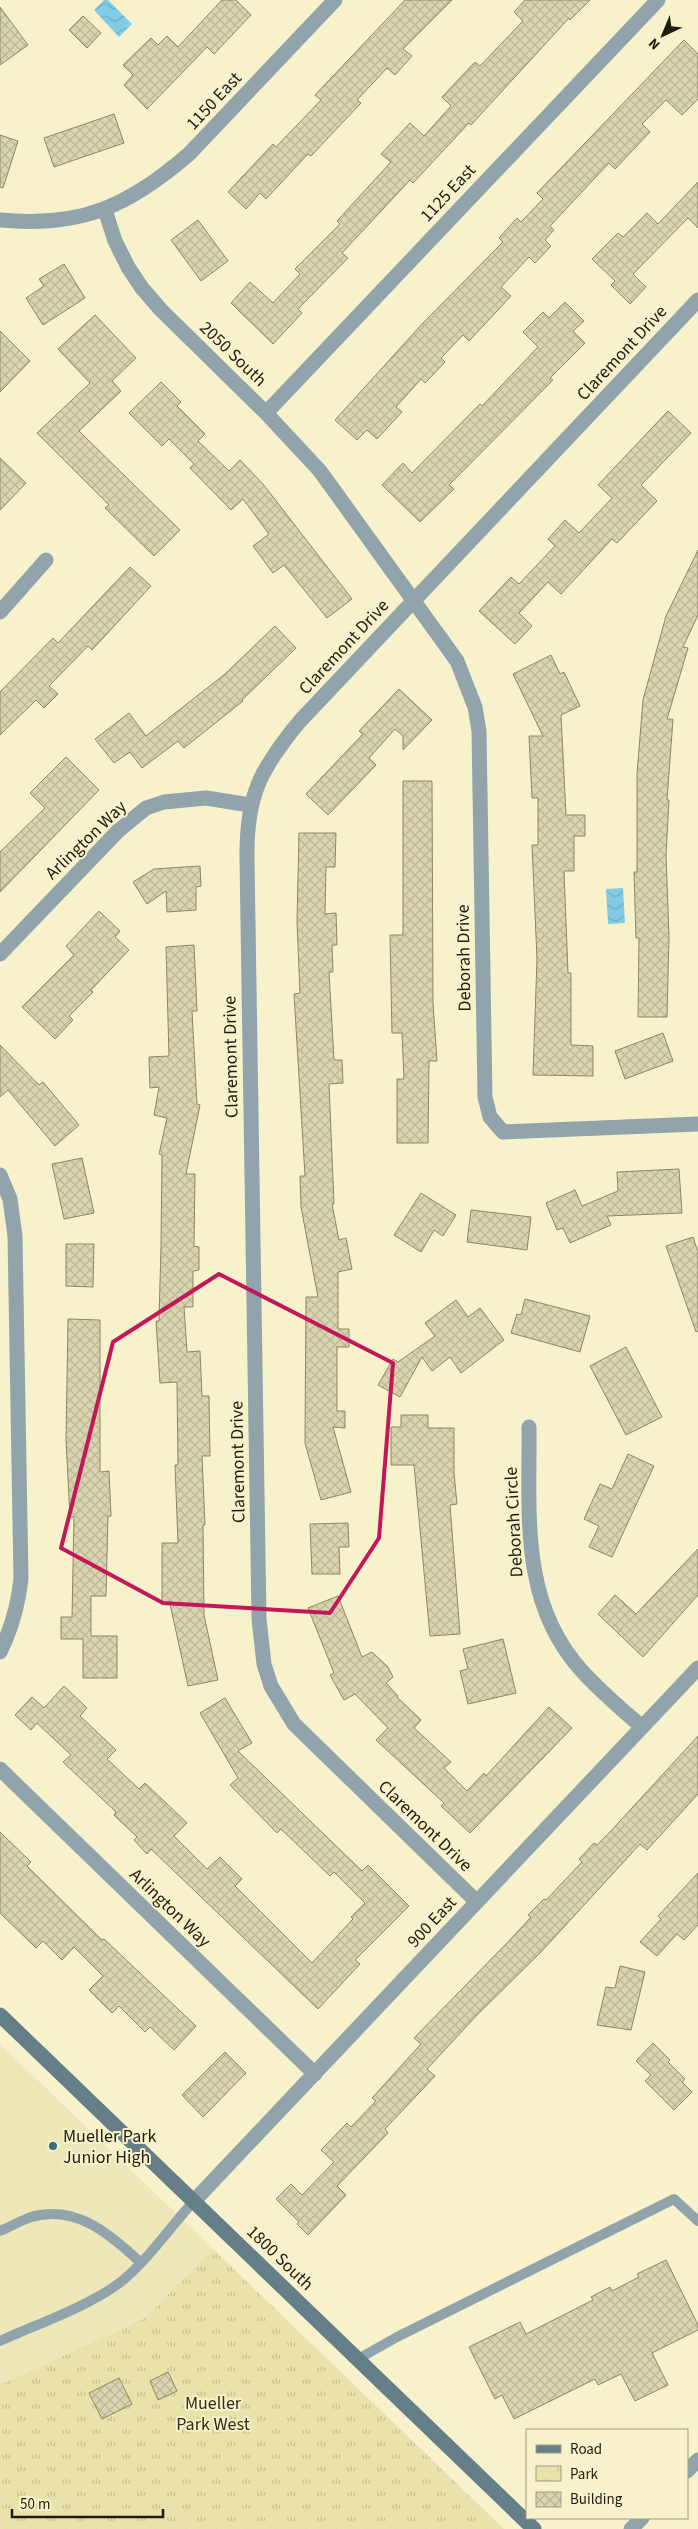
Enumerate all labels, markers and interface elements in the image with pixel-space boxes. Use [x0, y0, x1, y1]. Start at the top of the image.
north arrow [638, 10, 688, 60]
text: N [644, 33, 665, 54]
street label: 1150 East [181, 66, 247, 136]
street label: 1125 East [415, 158, 481, 228]
street label: Claremont Drive [571, 300, 673, 406]
street label: 2050 South [194, 316, 272, 392]
street label: Claremont Drive [293, 594, 395, 700]
street label: Arlington Way [40, 794, 133, 885]
street label: Deborah Drive [451, 904, 477, 1012]
street label: Claremont Drive [217, 996, 245, 1118]
street label: Claremont Drive [224, 1401, 252, 1523]
street label: Deborah Circle [499, 1466, 529, 1578]
street label: Claremont Drive [372, 1775, 478, 1877]
street label: Arlington Way [124, 1863, 217, 1954]
street label: 900 East [402, 1891, 462, 1953]
place label: Mueller Park Junior High [63, 2124, 156, 2170]
marker: Mueller Park Junior High [47, 2140, 59, 2152]
street label: 1800 South [241, 2220, 319, 2296]
park label: Mueller Park West [176, 2391, 250, 2437]
legend [526, 2429, 688, 2519]
text: Road [570, 2439, 602, 2460]
text: Park [570, 2464, 599, 2485]
scale bar [12, 2486, 164, 2518]
text: Building [570, 2489, 623, 2510]
text: 50 m [20, 2494, 50, 2515]

